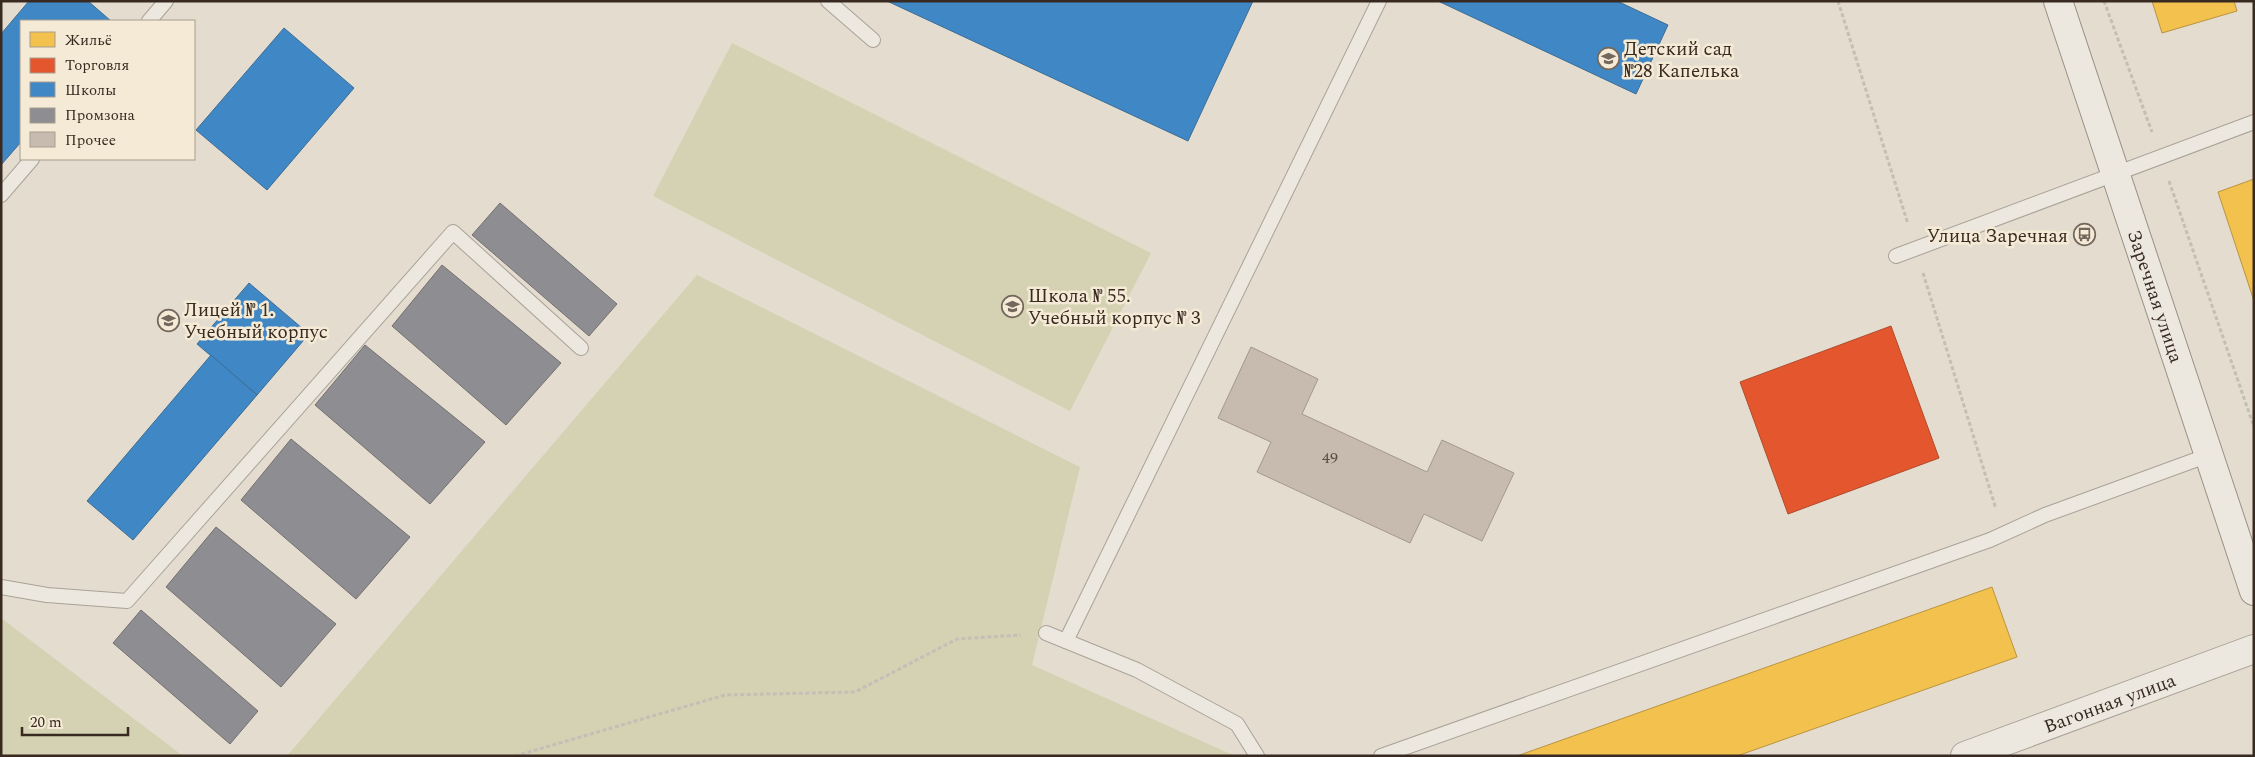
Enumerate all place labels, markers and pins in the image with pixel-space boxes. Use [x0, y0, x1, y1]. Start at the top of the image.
place label: Детский сад №28 Капелька [1624, 35, 1740, 86]
school or university icon: Детский сад №28 Капелька [1596, 47, 1620, 71]
place label: Улица Заречная [1927, 222, 2068, 251]
bus stop icon: Улица Заречная [2072, 223, 2096, 247]
place label: Школа № 55. Учебный корпус № 3 [1028, 282, 1201, 333]
school or university icon: Школа № 55. Учебный корпус № 3 [1000, 294, 1024, 318]
place label: Лицей № 1. Учебный корпус [184, 296, 328, 347]
school or university icon: Лицей № 1. Учебный корпус [156, 308, 180, 332]

